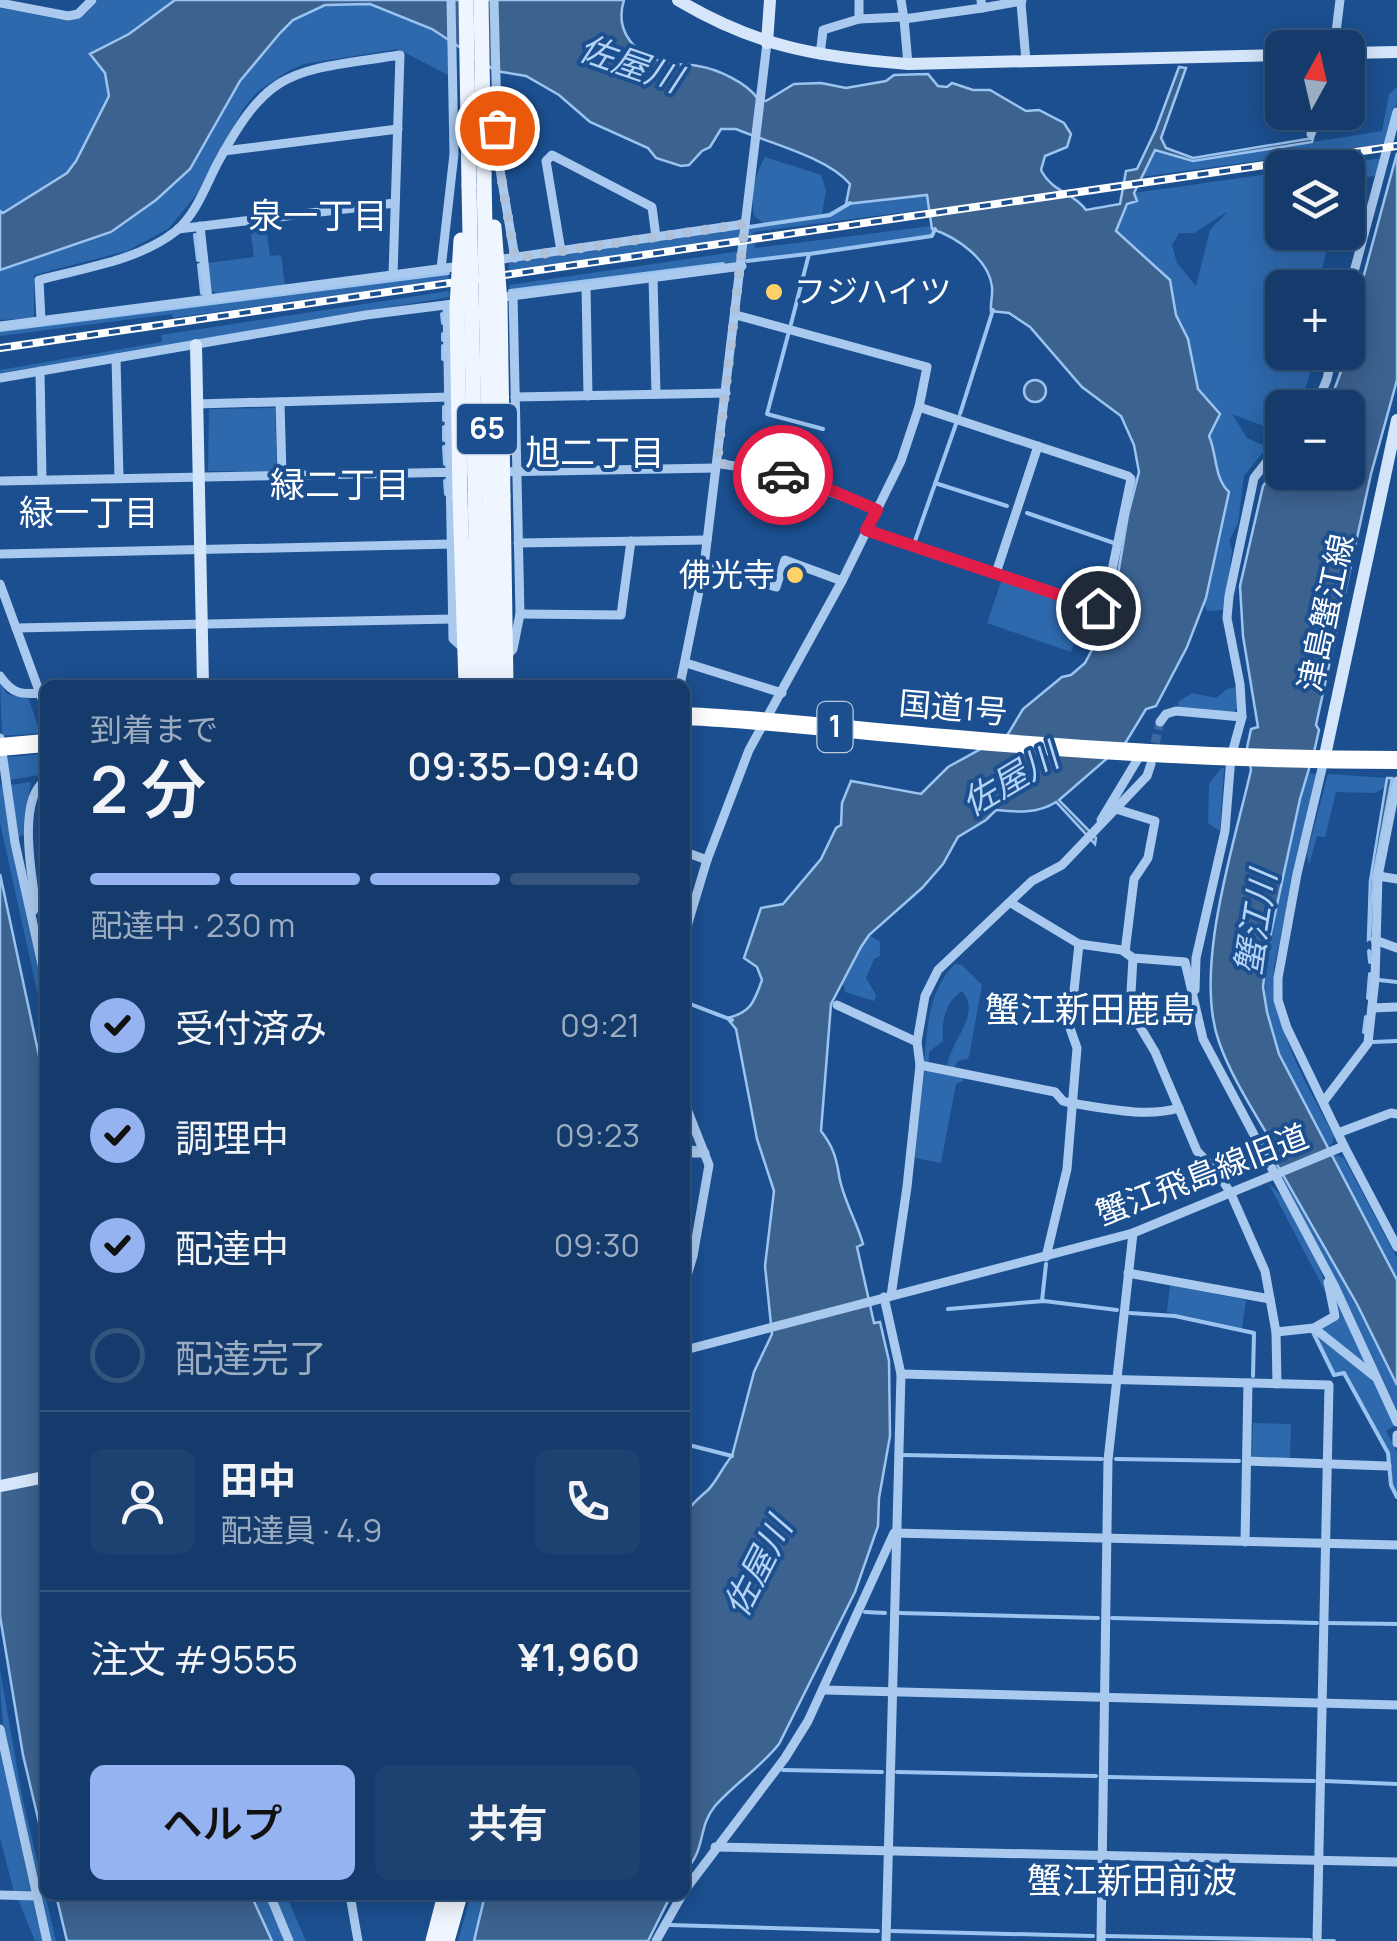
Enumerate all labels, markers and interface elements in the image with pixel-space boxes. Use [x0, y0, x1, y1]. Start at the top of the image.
water label: 佐屋川 [573, 23, 692, 104]
north arrow [1265, 30, 1365, 130]
map controls [1265, 30, 1365, 490]
pin [455, 86, 540, 171]
icon: bag [470, 101, 525, 156]
button: layers [1265, 150, 1365, 250]
district label: 泉一丁目 [248, 191, 388, 239]
place label: フジハイツ [794, 269, 951, 313]
button: + [1265, 270, 1365, 370]
marker: フジハイツ [763, 281, 785, 303]
button: − [1265, 390, 1365, 490]
road number: 65 [457, 404, 517, 454]
courier [733, 425, 833, 525]
district label: 旭二丁目 [525, 428, 665, 476]
icon: car [756, 448, 811, 503]
district label: 緑二丁目 [270, 460, 410, 508]
district label: 緑一丁目 [19, 488, 159, 536]
street label: 津島蟹江線 [1287, 530, 1363, 696]
place label: 佛光寺 [679, 552, 775, 596]
marker: 佛光寺 [784, 564, 806, 586]
pin [1056, 566, 1141, 651]
icon: home [1071, 581, 1126, 636]
street label: 国道1号 [897, 680, 1009, 734]
road number: 1 [818, 702, 852, 752]
text: 到着まで [90, 707, 218, 751]
water label: 佐屋川 [952, 729, 1070, 827]
text: 09:35–09:40 [407, 739, 640, 791]
text: 2 分 [90, 744, 206, 833]
water label: 蟹江川 [1223, 863, 1288, 978]
text: 配達中 · 230 m [90, 903, 295, 947]
district label: 蟹江新田鹿島 [985, 985, 1195, 1033]
icon: check [90, 998, 145, 1053]
text: 受付済み [175, 1001, 327, 1053]
text: 09:21 [560, 1003, 640, 1047]
icon: check [90, 1108, 145, 1163]
text: 調理中 [175, 1111, 289, 1163]
text: 09:23 [555, 1113, 640, 1157]
street label: 蟹江飛島線旧道 [1089, 1113, 1314, 1235]
icon: check [90, 1218, 145, 1273]
text: 配達中 [175, 1221, 289, 1273]
text: 09:30 [554, 1223, 640, 1267]
text: 配達完了 [175, 1331, 327, 1383]
button: person [90, 1449, 195, 1554]
button: phone [535, 1449, 640, 1554]
text: 田中 [220, 1453, 296, 1505]
water label: 佐屋川 [712, 1505, 804, 1624]
text: 配達員 · 4.9 [220, 1508, 382, 1552]
text: ¥1,960 [518, 1630, 640, 1682]
text: 注文 #9555 [90, 1632, 298, 1684]
button: ヘルプ [90, 1765, 355, 1880]
button: 共有 [375, 1765, 640, 1880]
district label: 蟹江新田前波 [1027, 1856, 1237, 1904]

